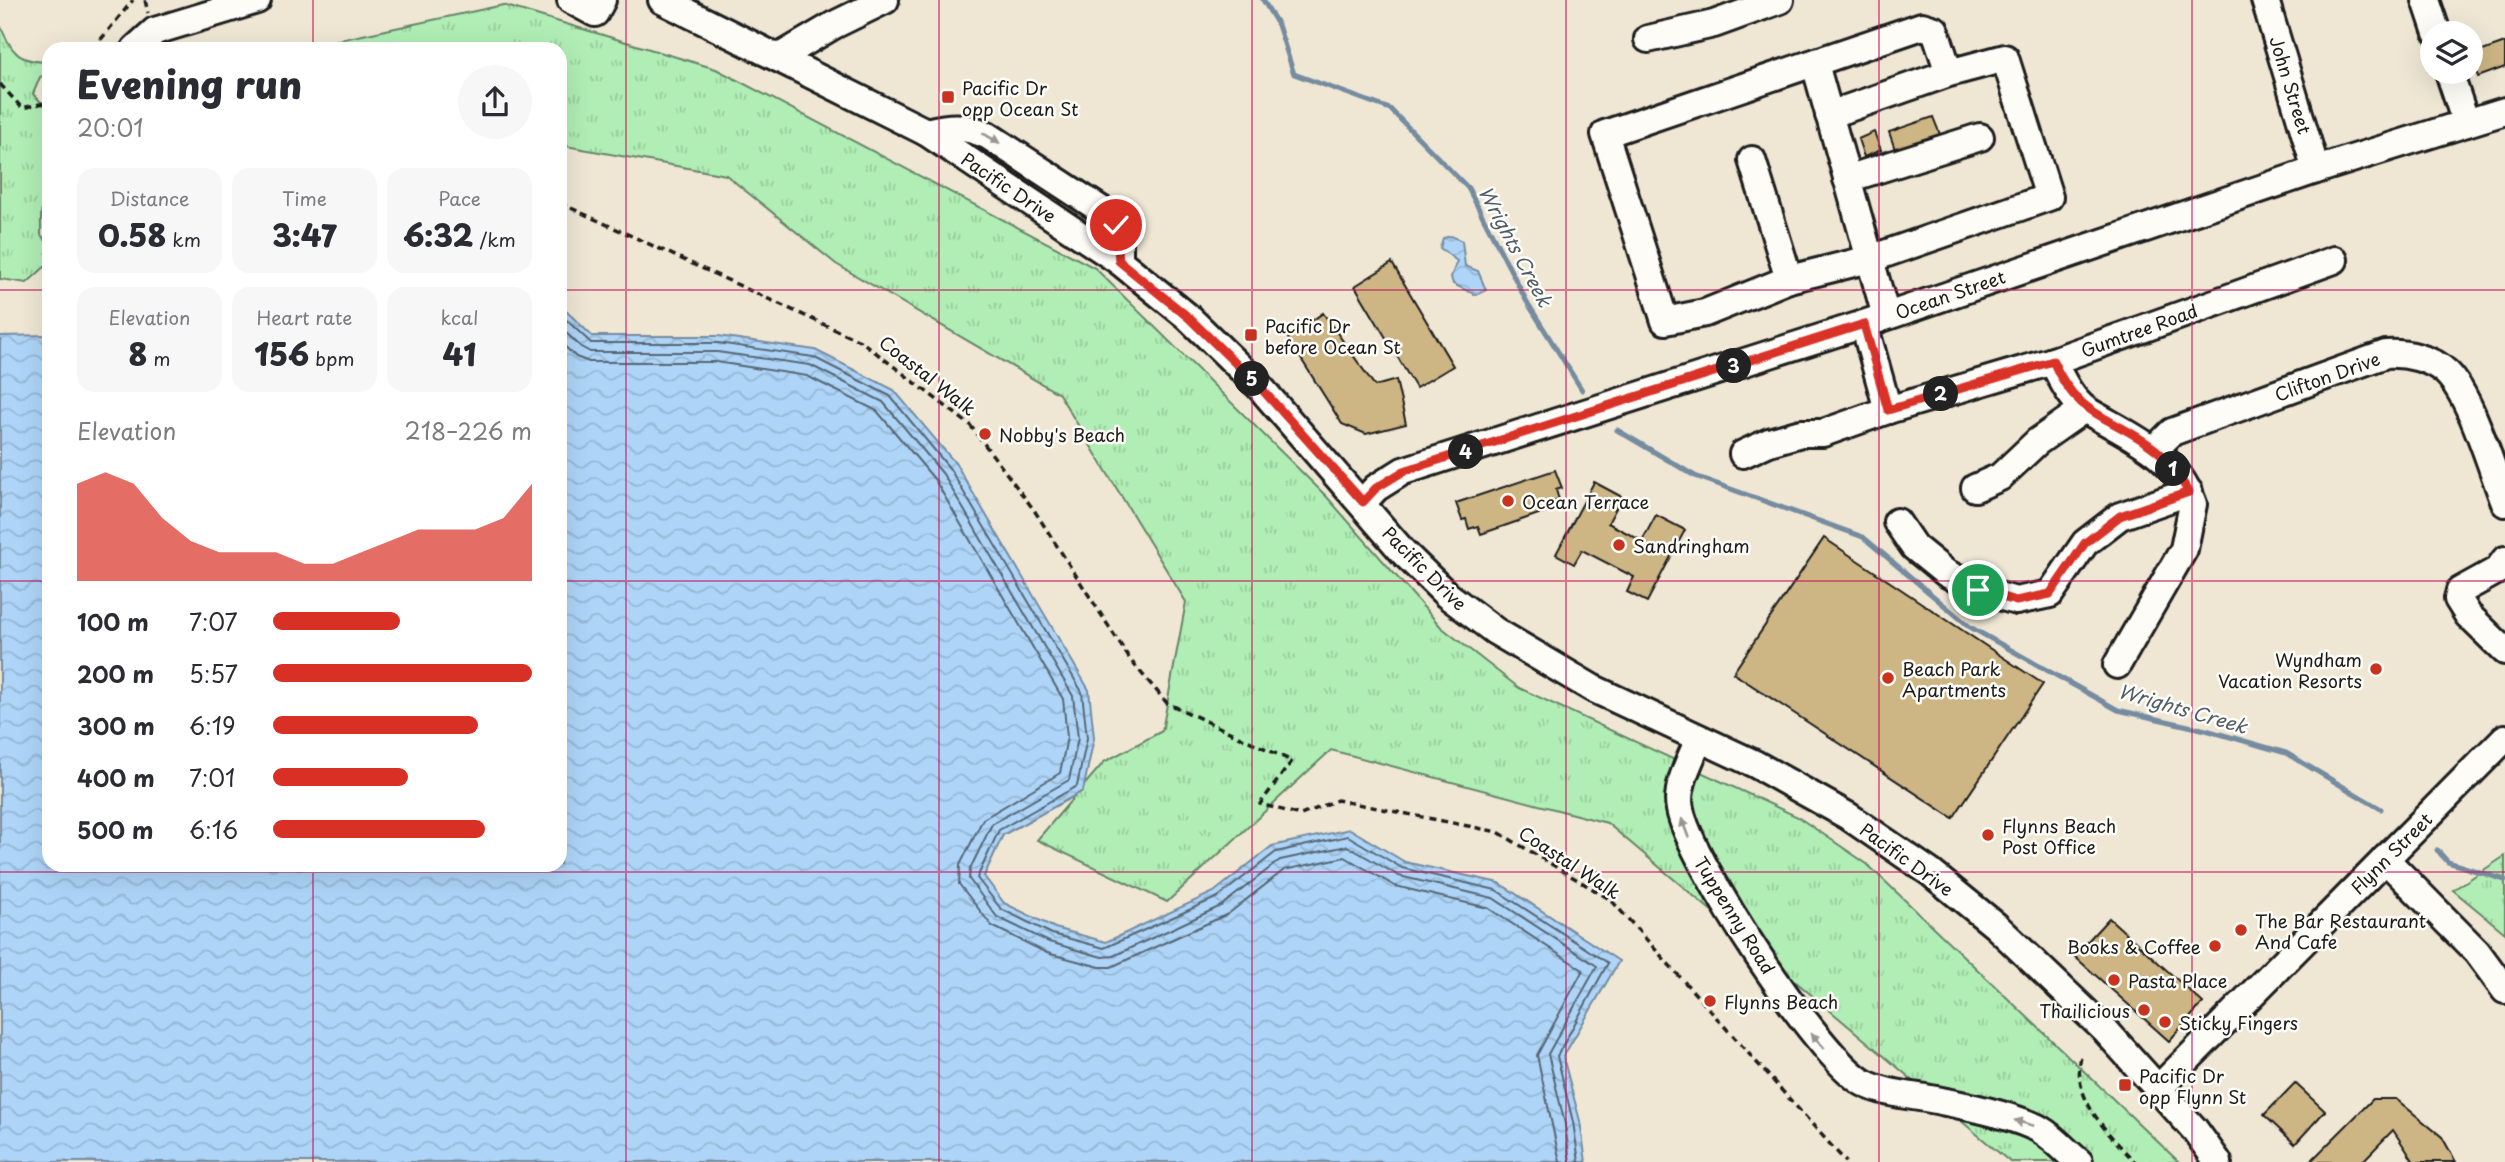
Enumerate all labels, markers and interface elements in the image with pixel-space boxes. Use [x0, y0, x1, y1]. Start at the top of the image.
map controls [2420, 21, 2483, 84]
button: layers [2420, 21, 2483, 84]
street label: John Street [2263, 33, 2319, 137]
text: Evening run [77, 55, 302, 112]
button: share [458, 65, 532, 139]
place label: Pacific Dr opp Ocean St [962, 74, 1078, 122]
marker: Pacific Dr opp Ocean St [940, 89, 956, 105]
text: 20:01 [77, 110, 144, 145]
one-way arrow [981, 132, 1000, 144]
street label: Pacific Drive [956, 145, 1062, 229]
water label: Wrights Creek [1472, 181, 1560, 313]
text: Distance [110, 184, 189, 212]
text: Time [282, 184, 327, 212]
text: Pace [438, 184, 481, 212]
pin [1086, 195, 1146, 255]
icon: check [1097, 206, 1135, 244]
text: 0.58 [98, 212, 166, 257]
text: 3:47 [272, 212, 337, 257]
text: 6:32 [403, 212, 473, 257]
text: km [166, 225, 201, 253]
text: /km [473, 225, 516, 253]
street label: Ocean Street [1891, 263, 2009, 325]
street label: Gumtree Road [2077, 296, 2201, 364]
text: Elevation [109, 303, 190, 331]
text: Heart rate [257, 303, 352, 331]
text: kcal [441, 303, 478, 331]
place label: Pacific Dr before Ocean St [1265, 312, 1401, 360]
marker: Pacific Dr before Ocean St [1243, 327, 1259, 343]
street label: Coastal Walk [874, 328, 982, 422]
text: 8 [128, 331, 147, 376]
text: 156 [254, 331, 309, 376]
text: 41 [443, 331, 476, 376]
text: m [147, 344, 171, 372]
text: bpm [309, 344, 355, 372]
street label: Clifton Drive [2270, 344, 2384, 408]
pin: 3 [1716, 348, 1752, 384]
text: 3 [1727, 351, 1740, 379]
pin: 5 [1234, 362, 1270, 396]
text: 5 [1245, 364, 1258, 392]
pin: 2 [1924, 376, 1958, 412]
text: 2 [1934, 379, 1947, 407]
text: Elevation [77, 413, 176, 448]
text: 218–226 m [404, 413, 532, 448]
place label: Nobby's Beach [999, 421, 1125, 448]
marker: Nobby's Beach [977, 426, 993, 442]
pin: 4 [1448, 434, 1484, 470]
text: 4 [1459, 437, 1472, 465]
pin: 1 [2156, 452, 2190, 486]
text: 1 [2168, 454, 2177, 482]
place label: Ocean Terrace [1522, 488, 1650, 515]
marker: Ocean Terrace [1500, 493, 1516, 509]
street label: Pacific Drive [1377, 520, 1473, 616]
place label: Sandringham [1633, 532, 1750, 559]
marker: Sandringham [1611, 537, 1627, 553]
pin [1948, 560, 2008, 620]
icon: arrive [1959, 571, 1997, 609]
text: 100 m [77, 604, 149, 639]
text: 7:07 [189, 604, 238, 639]
place label: Wyndham Vacation Resorts [2218, 646, 2362, 694]
place label: Beach Park Apartments [1902, 655, 2006, 703]
text: 200 m [77, 656, 154, 691]
text: 5:57 [189, 656, 238, 691]
marker: Wyndham Vacation Resorts [2368, 661, 2384, 677]
marker: Beach Park Apartments [1880, 670, 1896, 686]
water label: Wrights Creek [2115, 676, 2252, 740]
text: 300 m [77, 708, 155, 743]
text: 6:19 [189, 708, 235, 743]
text: 400 m [77, 760, 155, 795]
text: 7:01 [189, 760, 235, 795]
street label: Flynn Street [2344, 806, 2438, 900]
text: 500 m [77, 812, 154, 847]
text: 6:16 [189, 812, 238, 847]
place label: Flynns Beach Post Office [2002, 812, 2116, 860]
street label: Pacific Drive [1855, 816, 1959, 902]
one-way arrow [1680, 817, 1691, 838]
street label: Coastal Walk [1514, 819, 1626, 905]
marker: Flynns Beach Post Office [1980, 827, 1996, 843]
street label: Tuppenny Road [1688, 851, 1782, 979]
place label: The Bar Restaurant And Cafe [2255, 907, 2426, 955]
marker: The Bar Restaurant And Cafe [2233, 922, 2249, 938]
place label: Books & Coffee [2067, 933, 2201, 960]
marker: Books & Coffee [2207, 938, 2223, 954]
place label: Pasta Place [2128, 967, 2227, 994]
marker: Pasta Place [2106, 972, 2122, 988]
place label: Flynns Beach [1724, 988, 1838, 1015]
marker: Flynns Beach [1702, 993, 1718, 1009]
place label: Thailicious [2039, 997, 2130, 1024]
marker: Thailicious [2136, 1002, 2152, 1018]
place label: Sticky Fingers [2179, 1009, 2298, 1036]
marker: Sticky Fingers [2157, 1014, 2173, 1030]
one-way arrow [1810, 1032, 1826, 1050]
place label: Pacific Dr opp Flynn St [2139, 1062, 2246, 1110]
marker: Pacific Dr opp Flynn St [2117, 1077, 2133, 1093]
one-way arrow [2013, 1117, 2035, 1128]

